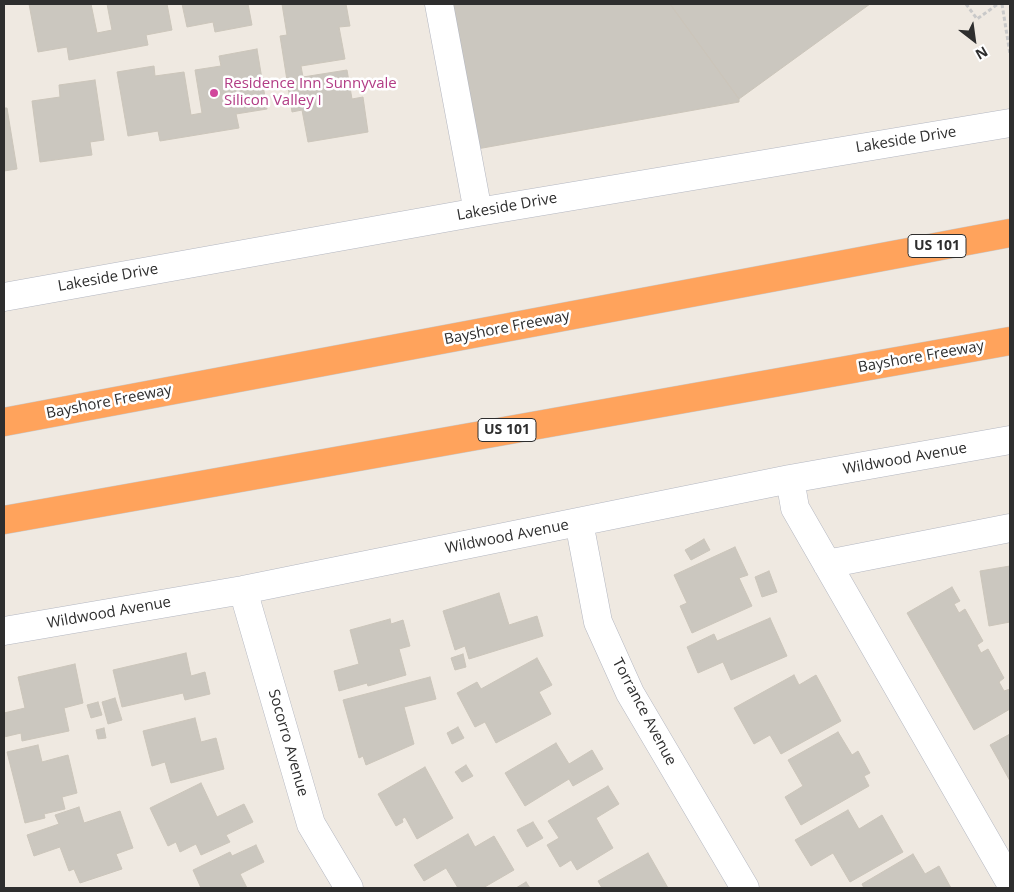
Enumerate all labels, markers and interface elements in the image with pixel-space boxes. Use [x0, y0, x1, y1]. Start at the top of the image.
north arrow [949, 15, 999, 65]
text: N [972, 42, 991, 64]
place label: Residence Inn Sunnyvale Silicon Valley I [224, 75, 397, 110]
marker: Residence Inn Sunnyvale Silicon Valley I [208, 87, 220, 99]
street label: Lakeside Drive [854, 123, 958, 157]
street label: Lakeside Drive [455, 189, 559, 225]
road number: US 101 [908, 235, 966, 258]
street label: Lakeside Drive [56, 260, 160, 296]
street label: Bayshore Freeway [443, 307, 571, 349]
street label: Bayshore Freeway [857, 337, 985, 377]
street label: Bayshore Freeway [45, 381, 173, 423]
road number: US 101 [478, 418, 536, 442]
street label: Wildwood Avenue [842, 439, 968, 479]
street label: Wildwood Avenue [444, 516, 570, 558]
street label: Wildwood Avenue [46, 593, 172, 633]
street label: Torrance Avenue [608, 655, 680, 769]
street label: Socorro Avenue [264, 687, 312, 799]

